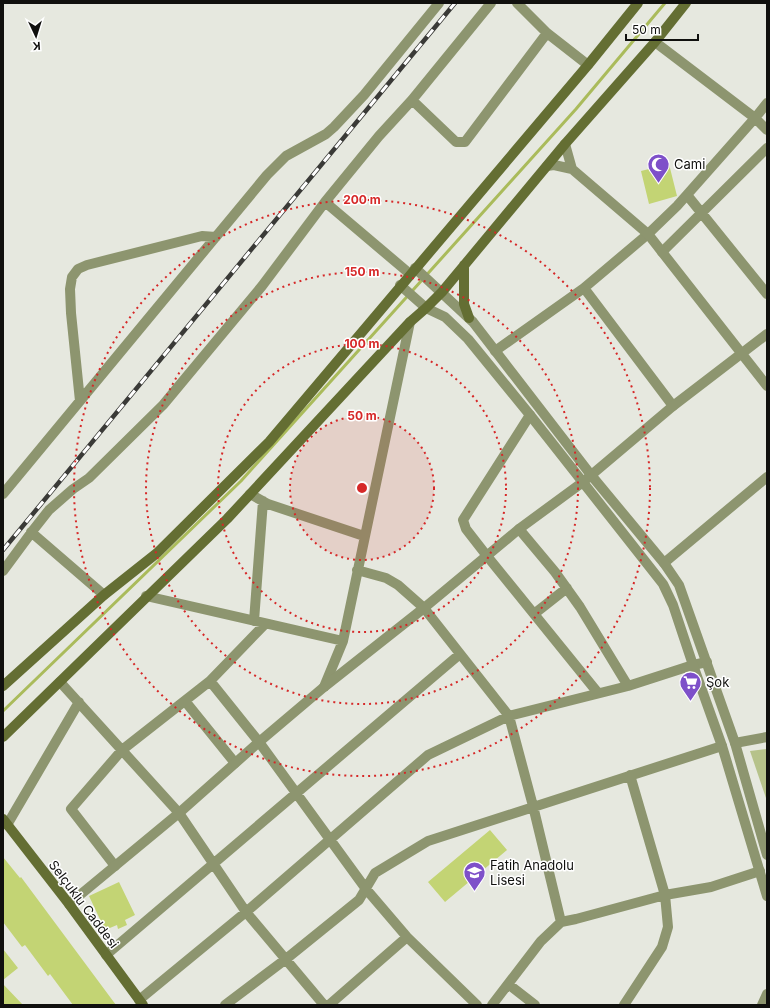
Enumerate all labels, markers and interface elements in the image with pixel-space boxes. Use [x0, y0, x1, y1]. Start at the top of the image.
north arrow [16, 16, 56, 56]
scale bar [626, 16, 698, 42]
text: 50 m [632, 22, 661, 37]
text: K [32, 39, 41, 53]
mosque icon: Cami [646, 151, 672, 184]
place label: Cami [674, 156, 705, 172]
text: 200 m [343, 192, 381, 207]
text: 150 m [345, 264, 379, 279]
text: 100 m [344, 336, 380, 351]
text: 50 m [347, 408, 377, 423]
centre of rings [355, 481, 369, 495]
supermarket icon: Şok [678, 669, 704, 702]
place label: Şok [706, 674, 729, 690]
street label: Selçuklu Caddesi [46, 857, 122, 951]
place label: Fatih Anadolu Lisesi [490, 857, 574, 888]
school or university icon: Fatih Anadolu Lisesi [462, 859, 488, 892]

